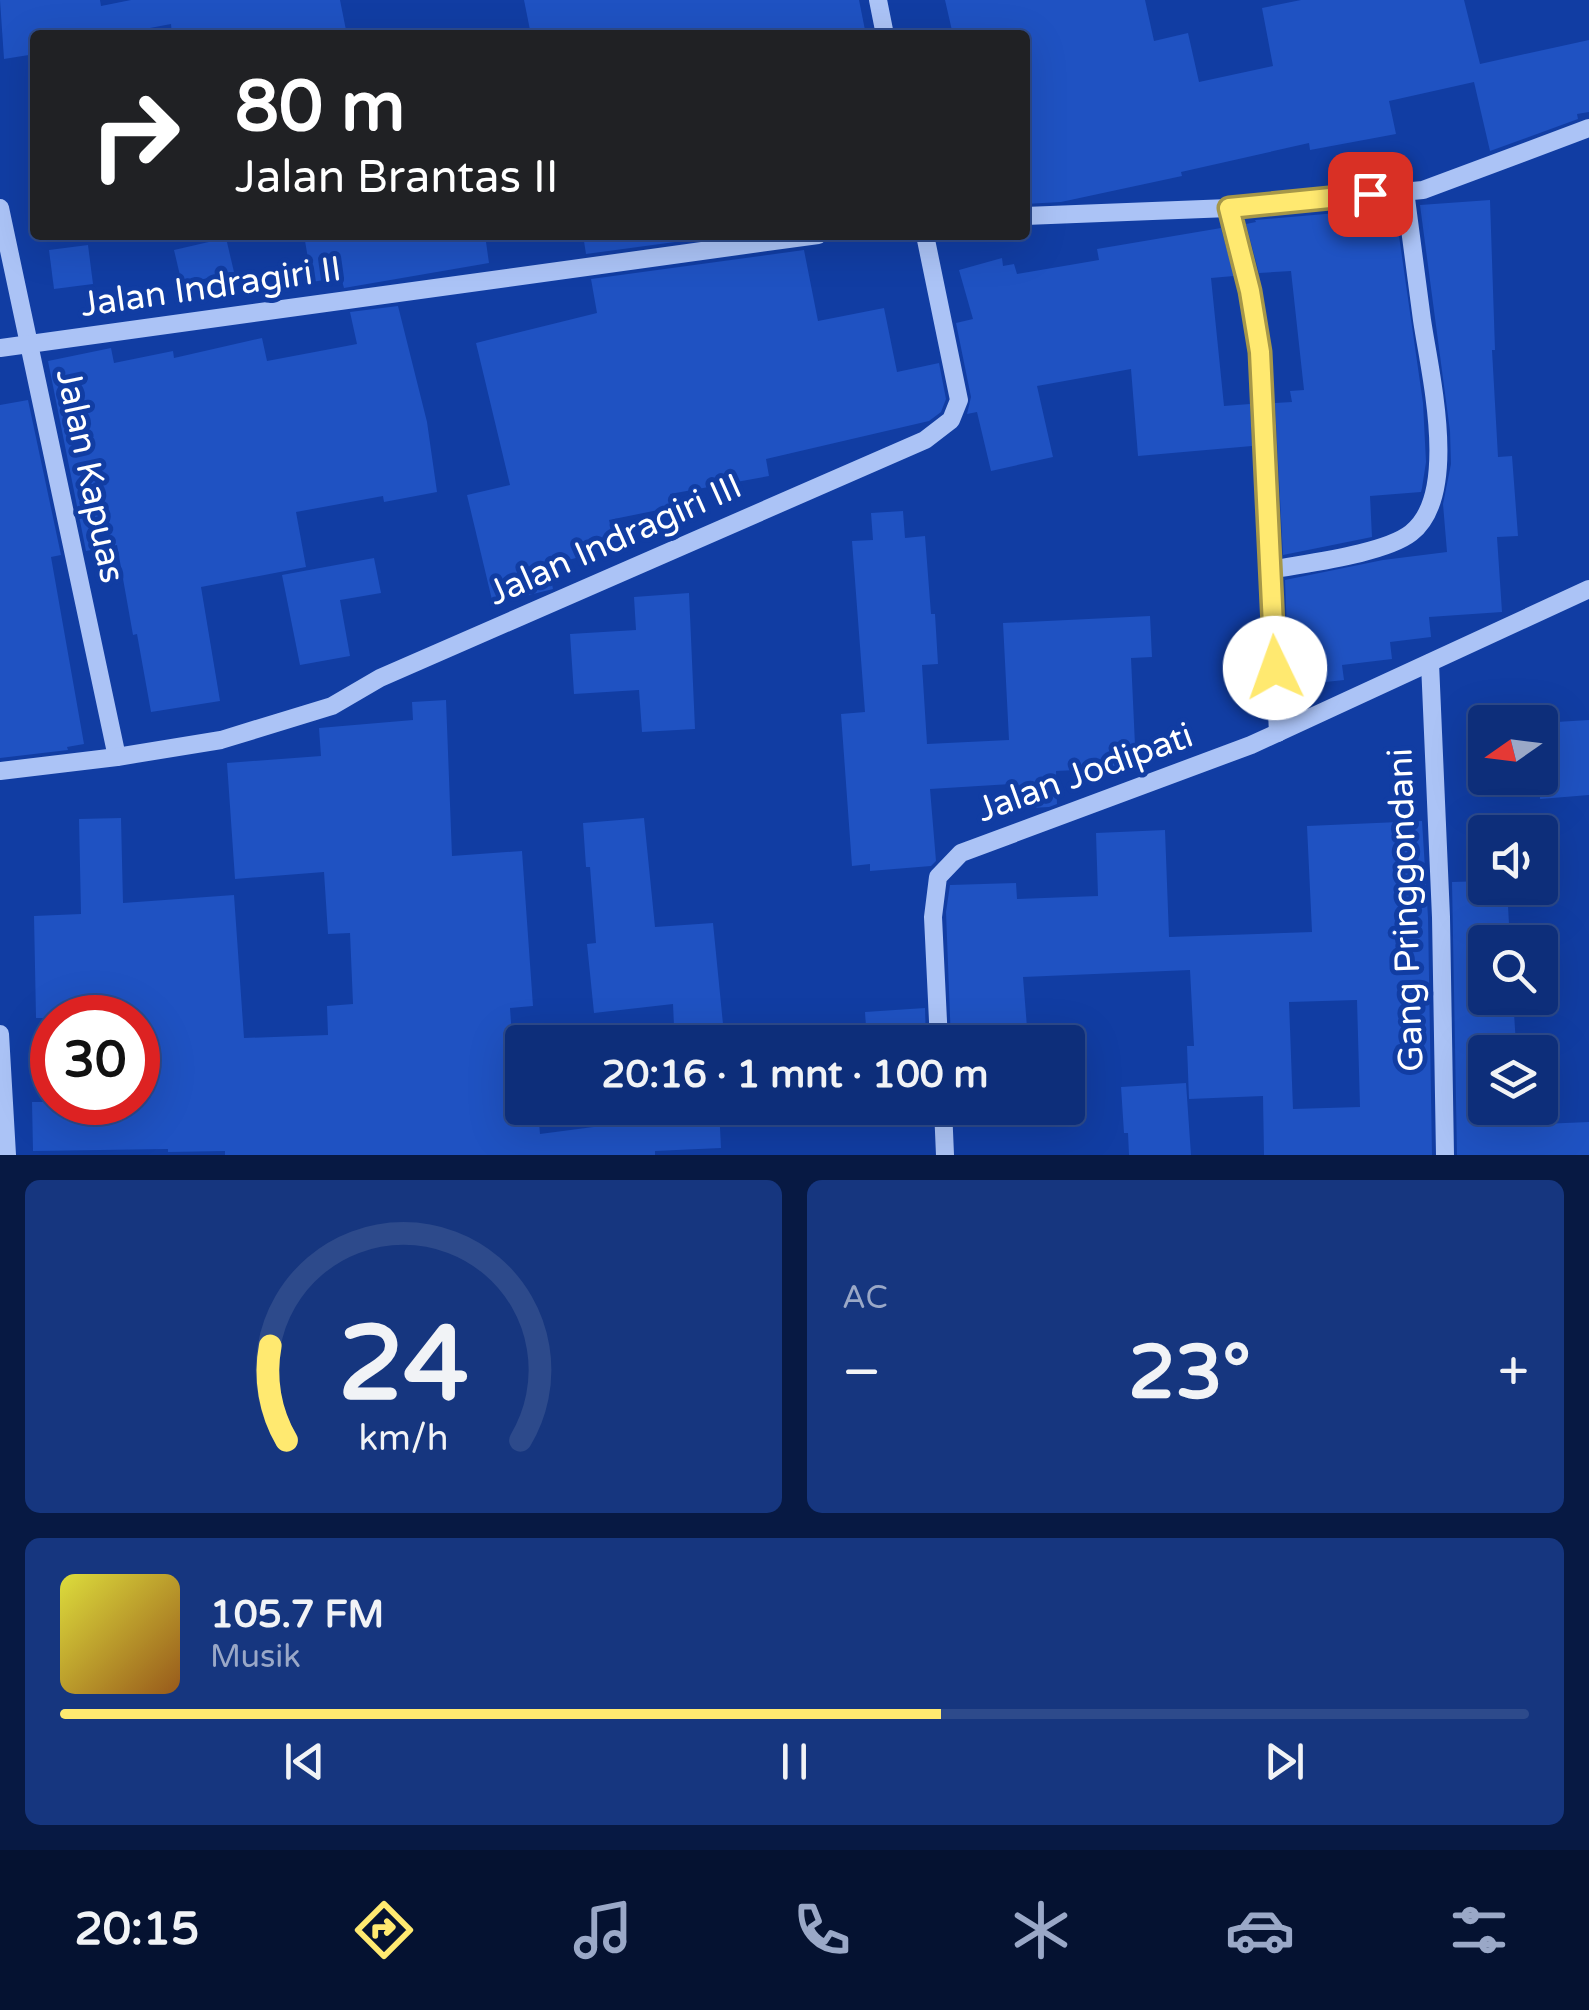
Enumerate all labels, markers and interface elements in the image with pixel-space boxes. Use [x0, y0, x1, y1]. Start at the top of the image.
text: 80 m [235, 66, 405, 150]
icon: right [70, 70, 200, 200]
text: Jalan Brantas II [235, 151, 559, 205]
pin [1328, 152, 1413, 237]
icon: arrive [1343, 167, 1398, 222]
street label: Jalan Indragiri II [78, 248, 344, 326]
street label: Jalan Kapuas [47, 365, 133, 587]
street label: Jalan Indragiri III [482, 465, 748, 615]
position arrow [1223, 616, 1327, 720]
north arrow [1468, 705, 1558, 795]
map controls [1468, 705, 1558, 1125]
street label: Jalan Jodipati [971, 715, 1199, 831]
street label: Gang Pringgondani [1379, 747, 1433, 1073]
button: sound [1468, 815, 1558, 905]
button: search [1468, 925, 1558, 1015]
speed limit sign: 30 [30, 995, 160, 1125]
button: layers [1468, 1035, 1558, 1125]
text: 20:16 · 1 mnt · 100 m [602, 1052, 988, 1098]
text: AC [842, 1279, 888, 1317]
text: 24 [338, 1303, 469, 1428]
text: 23° [1128, 1328, 1251, 1418]
text: − [842, 1340, 881, 1406]
text: + [1498, 1340, 1529, 1406]
text: km/h [359, 1417, 448, 1460]
text: 105.7 FM [210, 1592, 384, 1638]
text: Musik [210, 1638, 301, 1676]
icon: previous [277, 1734, 332, 1789]
icon: pause [767, 1734, 822, 1789]
icon: next [1257, 1734, 1312, 1789]
icon: directions [349, 1895, 419, 1965]
icon: music [568, 1895, 638, 1965]
icon: phone [787, 1895, 857, 1965]
icon: climate [1006, 1895, 1076, 1965]
icon: car [1225, 1895, 1295, 1965]
icon: filters [1444, 1895, 1514, 1965]
text: 20:15 [75, 1903, 199, 1957]

